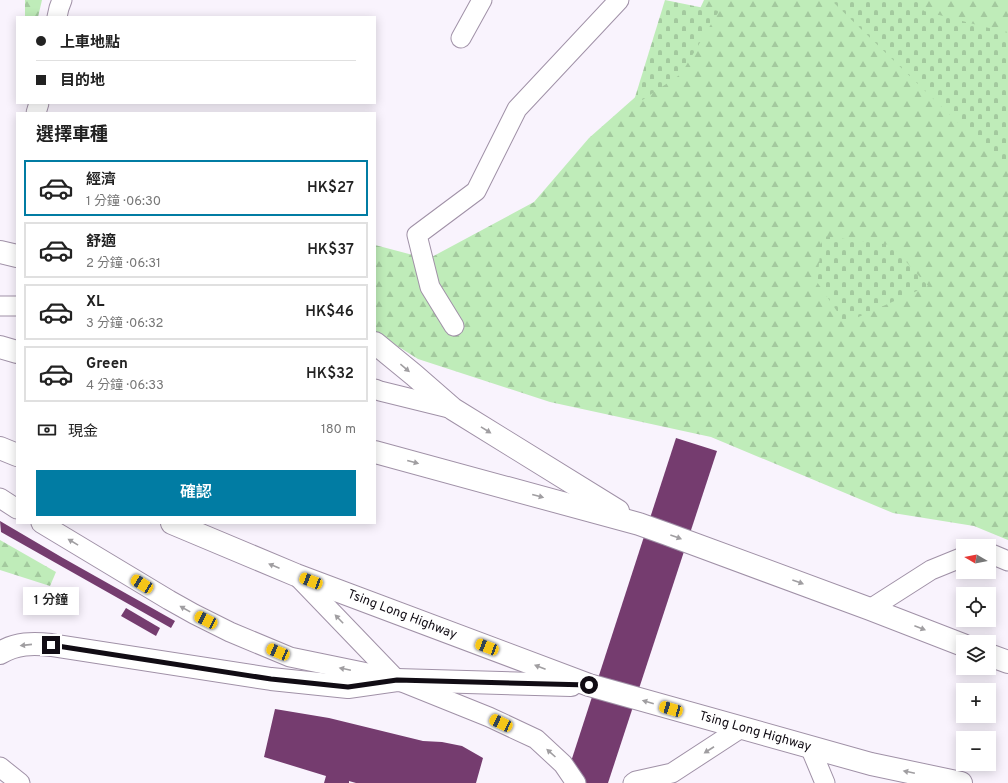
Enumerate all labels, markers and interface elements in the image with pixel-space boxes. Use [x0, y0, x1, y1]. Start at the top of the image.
text: 上車地點 [60, 34, 120, 53]
text: 目的地 [60, 72, 105, 91]
text: 選擇車種 [36, 124, 108, 147]
icon: car [38, 170, 74, 206]
text: 經濟 [86, 171, 116, 190]
text: HK$27 [307, 179, 354, 198]
text: 1 分鐘 · 06:30 [86, 194, 161, 210]
icon: car [38, 232, 74, 268]
text: 舒適 [86, 233, 116, 252]
text: HK$37 [307, 241, 354, 260]
text: 2 分鐘 · 06:31 [86, 256, 161, 272]
text: XL [86, 293, 104, 312]
icon: car [38, 294, 74, 330]
text: HK$46 [305, 303, 354, 322]
text: 3 分鐘 · 06:32 [86, 316, 164, 332]
text: Green [86, 355, 128, 374]
icon: car [38, 356, 74, 392]
one-way arrow [400, 363, 410, 372]
text: HK$32 [306, 365, 354, 384]
text: 4 分鐘 · 06:33 [86, 378, 164, 394]
icon: cash [36, 419, 58, 441]
text: 180 m [321, 422, 356, 438]
text: 現金 [68, 423, 98, 442]
one-way arrow [480, 426, 492, 433]
one-way arrow [407, 459, 419, 465]
button: 確認 [36, 470, 356, 516]
one-way arrow [532, 494, 544, 500]
one-way arrow [671, 534, 683, 540]
one-way arrow [67, 539, 79, 546]
north arrow [956, 539, 996, 579]
map controls [956, 539, 996, 771]
one-way arrow [269, 563, 280, 569]
car [298, 571, 324, 591]
car [129, 573, 155, 595]
one-way arrow [793, 580, 805, 586]
callout: 1 分鐘 [23, 587, 79, 615]
street label: Tsing Long Highway [345, 587, 459, 643]
button: locate [956, 587, 996, 627]
text: 1 分鐘 [34, 593, 68, 609]
one-way arrow [179, 606, 191, 612]
car [193, 609, 219, 631]
one-way arrow [334, 614, 343, 624]
one-way arrow [914, 626, 926, 632]
button: layers [956, 635, 996, 675]
route end [42, 636, 60, 654]
car [474, 637, 500, 657]
one-way arrow [20, 641, 32, 648]
car [265, 642, 291, 662]
one-way arrow [533, 663, 545, 669]
one-way arrow [339, 665, 351, 671]
route start [580, 676, 598, 694]
button: + [956, 683, 996, 723]
one-way arrow [642, 699, 654, 705]
car [658, 700, 684, 718]
street label: Tsing Long Highway [697, 708, 813, 756]
car [488, 712, 514, 734]
button: − [956, 731, 996, 771]
one-way arrow [703, 746, 715, 753]
one-way arrow [547, 749, 556, 758]
one-way arrow [903, 769, 915, 775]

